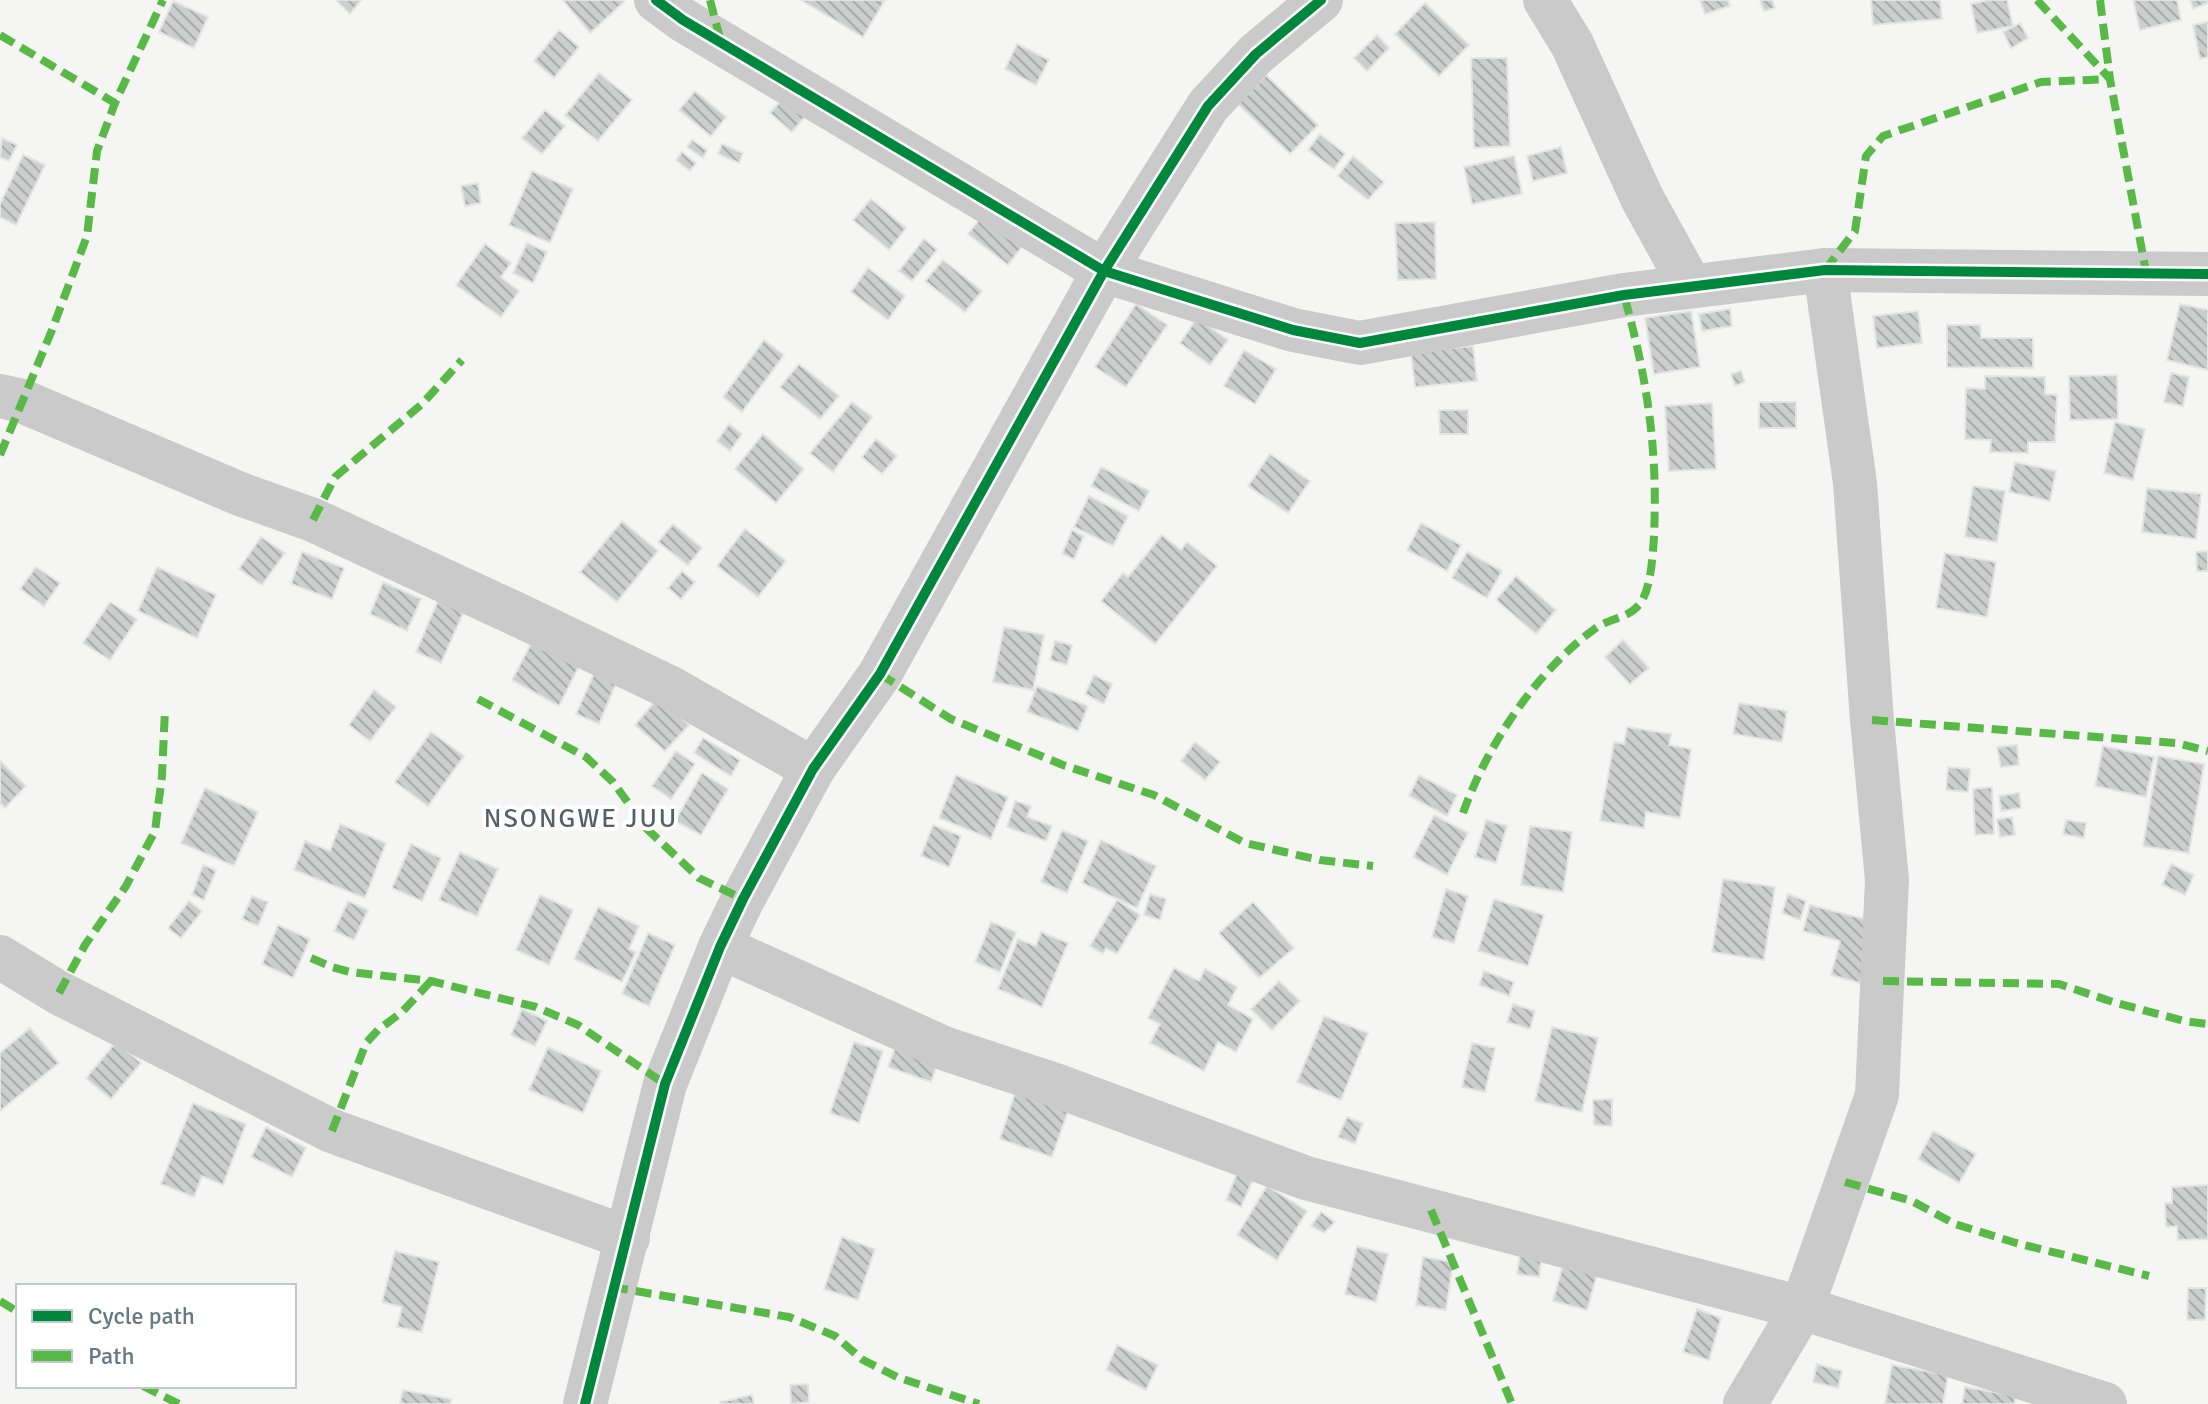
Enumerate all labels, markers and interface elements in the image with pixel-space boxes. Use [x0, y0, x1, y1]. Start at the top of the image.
district label: NSONGWE JUU [484, 803, 678, 835]
legend [16, 1284, 296, 1388]
text: Cycle path [88, 1301, 195, 1331]
text: Path [88, 1341, 134, 1371]

